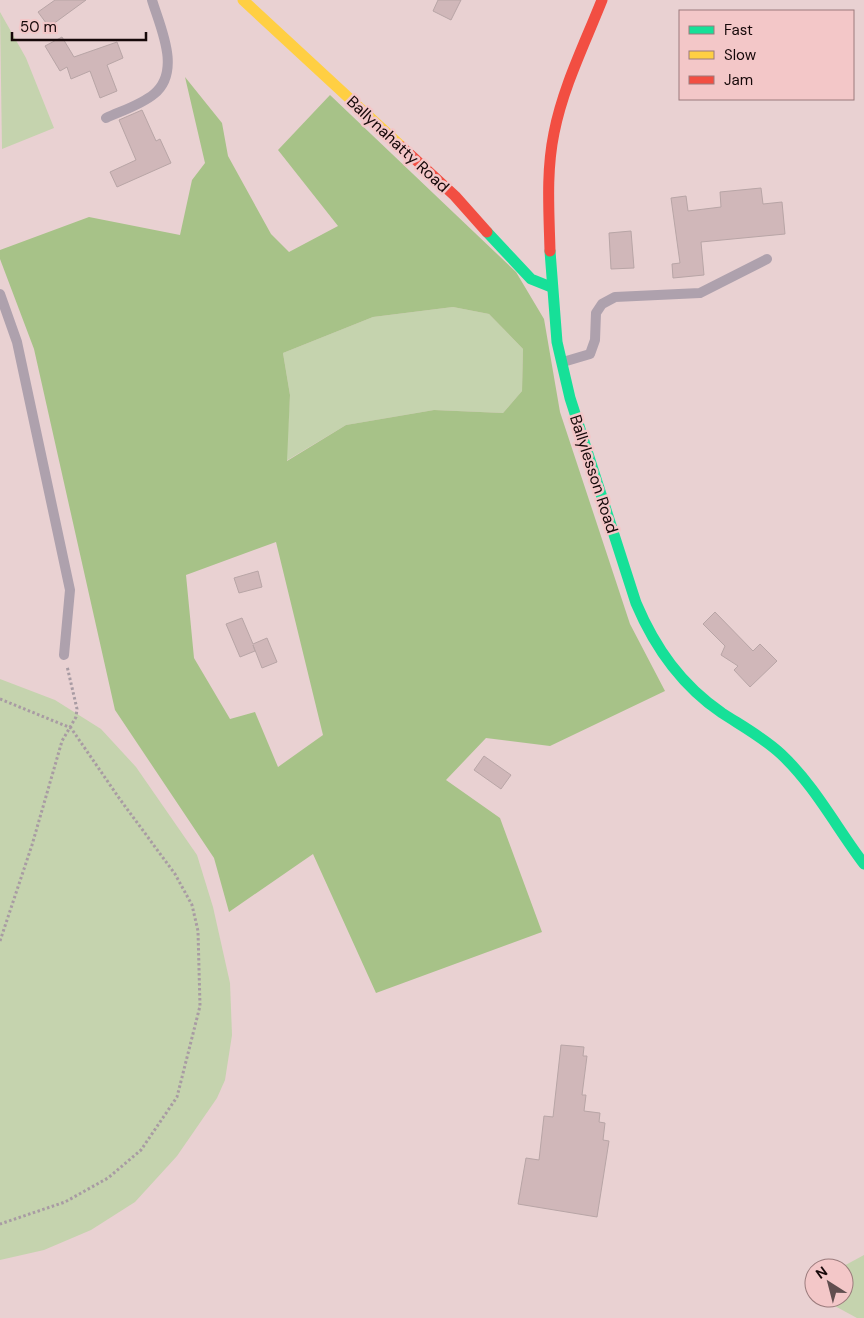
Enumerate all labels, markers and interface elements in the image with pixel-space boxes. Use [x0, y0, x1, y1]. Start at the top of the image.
scale bar [12, 10, 146, 42]
legend [679, 10, 854, 100]
text: 50 m [20, 17, 57, 37]
text: Fast [724, 20, 753, 40]
text: Slow [724, 45, 757, 65]
text: Jam [724, 70, 753, 90]
street label: Ballynahatty Road [342, 91, 454, 197]
street label: Ballylesson Road [565, 412, 623, 536]
north arrow [804, 1258, 854, 1308]
text: N [812, 1262, 831, 1283]

